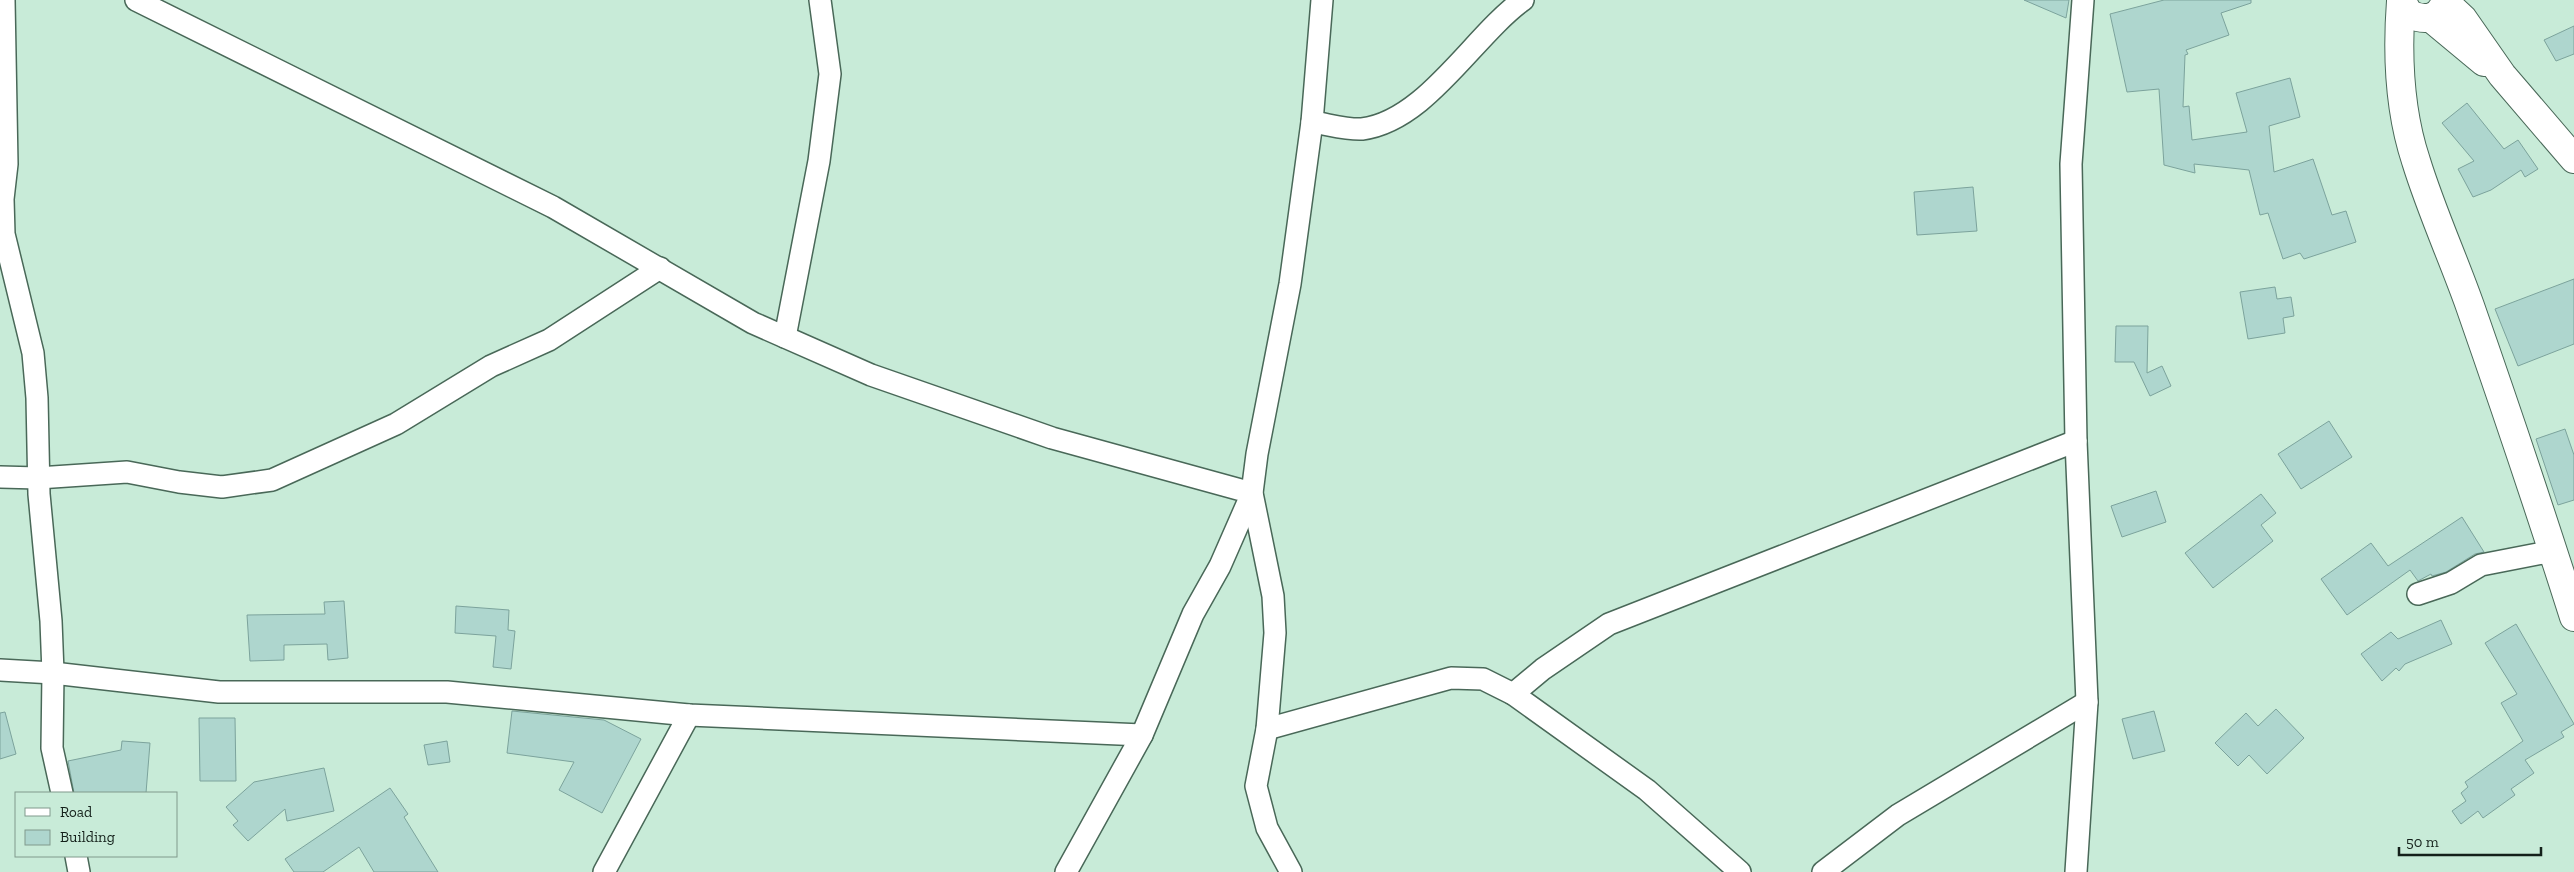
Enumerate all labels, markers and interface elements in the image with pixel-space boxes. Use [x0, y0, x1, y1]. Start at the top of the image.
legend [15, 792, 178, 857]
text: Road [60, 803, 93, 821]
scale bar [2399, 824, 2542, 856]
text: Building [60, 828, 115, 846]
text: 50 m [2406, 833, 2439, 851]

